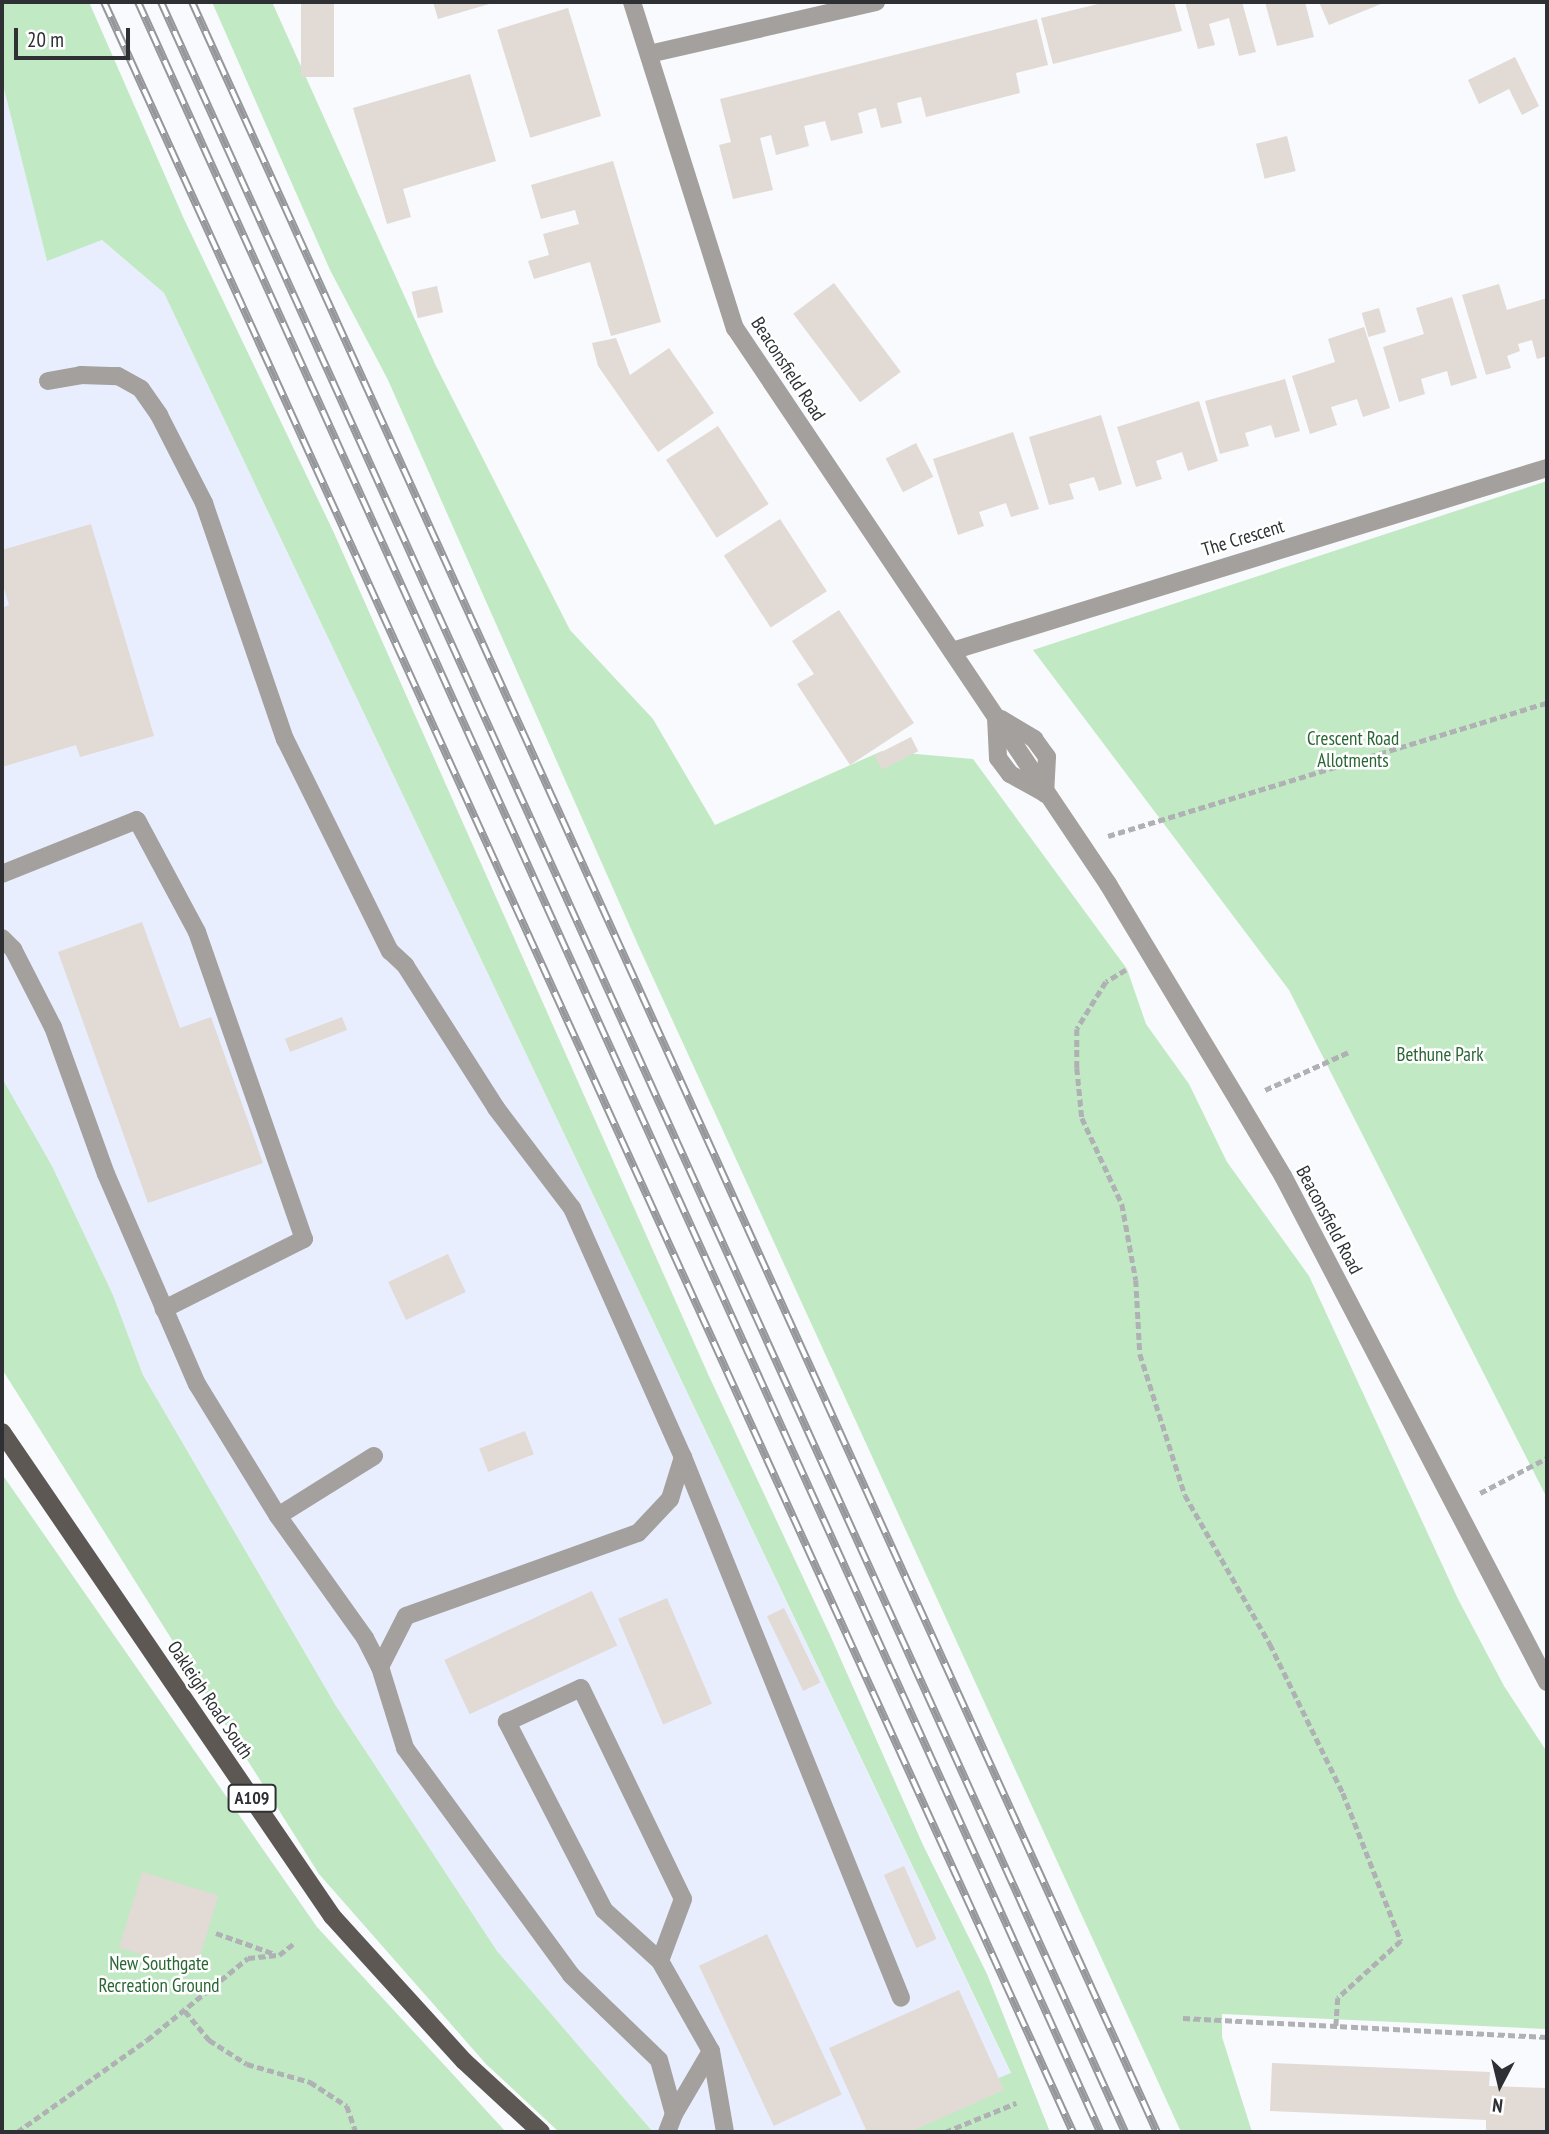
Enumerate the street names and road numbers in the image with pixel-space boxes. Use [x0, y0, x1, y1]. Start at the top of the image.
street label: Beaconsfield Road [746, 313, 830, 425]
street label: The Crescent [1199, 515, 1287, 561]
street label: Beaconsfield Road [1291, 1162, 1367, 1278]
street label: Oakleigh Road South [162, 1637, 258, 1763]
road number: A109 [228, 1783, 276, 1812]

